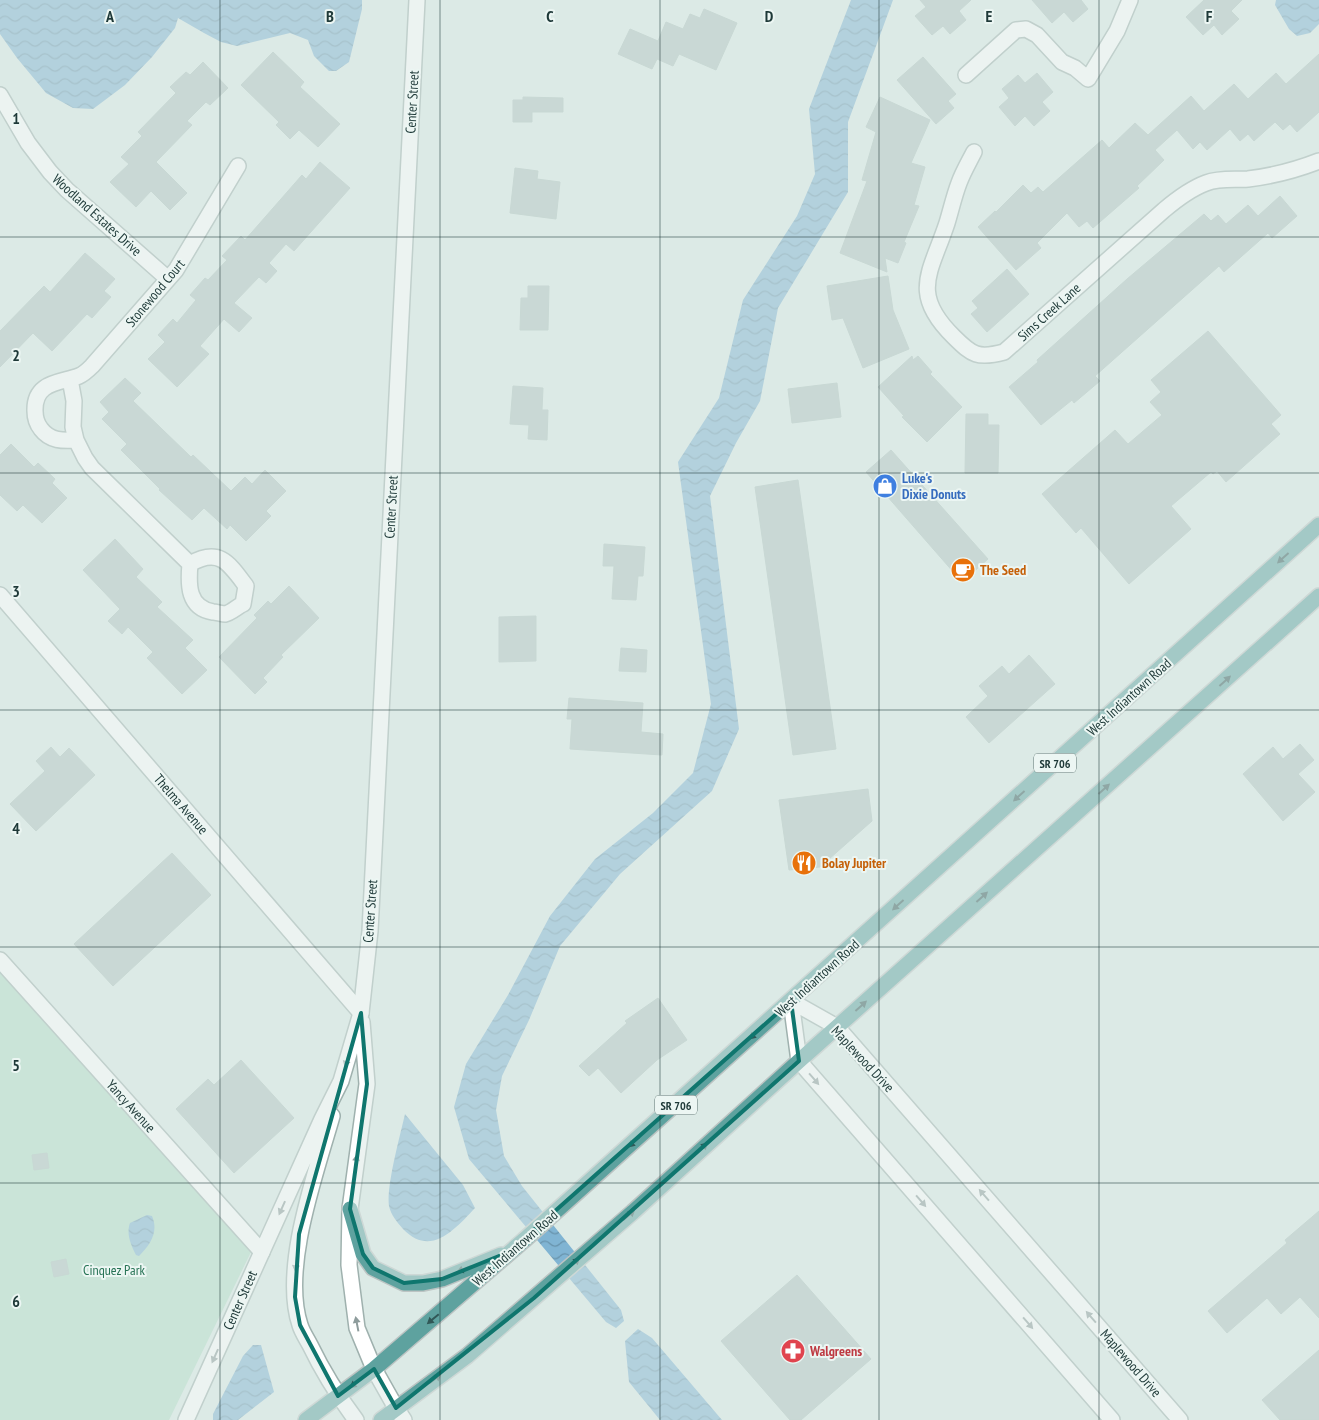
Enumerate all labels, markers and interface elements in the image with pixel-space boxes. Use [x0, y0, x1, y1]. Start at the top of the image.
text: A [105, 6, 115, 26]
text: B [326, 6, 334, 26]
text: C [546, 6, 554, 26]
text: D [765, 6, 774, 26]
text: E [986, 6, 993, 26]
text: F [1206, 6, 1213, 26]
street label: Center Street [401, 70, 423, 134]
text: 1 [12, 108, 20, 128]
street label: Woodland Estates Drive [49, 170, 146, 260]
street label: Stonewood Court [121, 255, 189, 331]
street label: Sims Creek Lane [1014, 279, 1084, 345]
text: 2 [12, 345, 20, 365]
place label: Luke's Dixie Donuts [902, 469, 966, 503]
shop icon: Luke's Dixie Donuts [872, 473, 898, 499]
street label: Center Street [380, 475, 402, 539]
one-way arrow [1277, 552, 1289, 564]
cafe icon: The Seed [950, 557, 976, 583]
place label: The Seed [980, 561, 1026, 579]
text: 3 [12, 581, 20, 601]
street label: West Indiantown Road [1083, 654, 1175, 740]
one-way arrow [1218, 675, 1230, 687]
road number: SR 706 [1034, 754, 1076, 772]
street label: Thelma Avenue [150, 770, 212, 838]
one-way arrow [1097, 783, 1109, 795]
one-way arrow [1014, 790, 1026, 802]
text: 4 [12, 818, 20, 838]
restaurant icon: Bolay Jupiter [791, 850, 817, 876]
place label: Bolay Jupiter [822, 854, 887, 872]
street label: Center Street [359, 879, 381, 943]
one-way arrow [976, 892, 989, 903]
one-way arrow [893, 899, 905, 911]
street label: West Indiantown Road [771, 935, 863, 1021]
one-way arrow [855, 1000, 868, 1011]
street label: Maplewood Drive [828, 1022, 898, 1096]
one-way arrow [749, 1028, 762, 1039]
one-way arrow [343, 1052, 351, 1067]
text: 5 [12, 1055, 20, 1075]
one-way arrow [808, 1072, 820, 1084]
street label: Yancy Avenue [103, 1076, 160, 1136]
road number: SR 706 [655, 1096, 697, 1114]
one-way arrow [629, 1136, 641, 1148]
one-way arrow [696, 1143, 709, 1154]
one-way arrow [352, 1154, 360, 1170]
one-way arrow [978, 1189, 990, 1201]
one-way arrow [915, 1194, 927, 1206]
one-way arrow [277, 1201, 285, 1215]
street label: West Indiantown Road [469, 1206, 561, 1290]
one-way arrow [623, 1209, 635, 1221]
one-way arrow [292, 1256, 300, 1272]
one-way arrow [568, 1257, 580, 1269]
park label: Cinquez Park [83, 1261, 145, 1279]
one-way arrow [457, 1266, 471, 1274]
street label: Center Street [219, 1267, 261, 1333]
text: 6 [12, 1291, 20, 1311]
one-way arrow [1086, 1311, 1097, 1323]
one-way arrow [427, 1313, 440, 1324]
one-way arrow [353, 1315, 361, 1331]
one-way arrow [1022, 1317, 1034, 1329]
street label: Maplewood Drive [1097, 1325, 1166, 1401]
pharmacy icon: Walgreens [780, 1338, 806, 1364]
place label: Walgreens [809, 1342, 862, 1360]
one-way arrow [210, 1349, 218, 1363]
one-way arrow [428, 1374, 442, 1384]
one-way arrow [350, 1377, 363, 1388]

